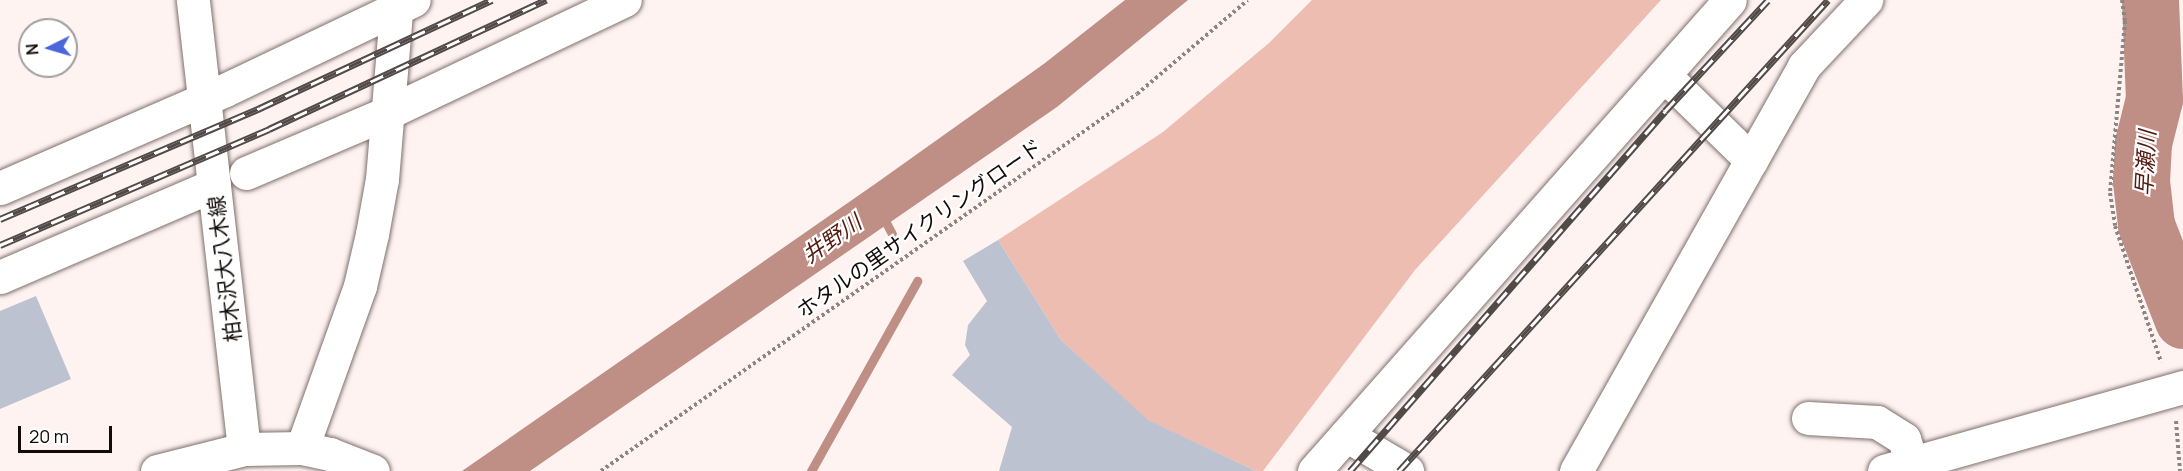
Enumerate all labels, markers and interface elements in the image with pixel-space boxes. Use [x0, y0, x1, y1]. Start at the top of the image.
north arrow [18, 18, 78, 78]
text: N [21, 43, 44, 56]
water label: 早瀬川 [2131, 129, 2161, 197]
street label: ホタルの里サイクリングロード [791, 133, 1047, 323]
street label: 柏木沢大八木線 [203, 195, 245, 343]
water label: 井野川 [797, 209, 867, 269]
scale bar [21, 414, 116, 452]
text: 20 m [29, 424, 69, 448]

